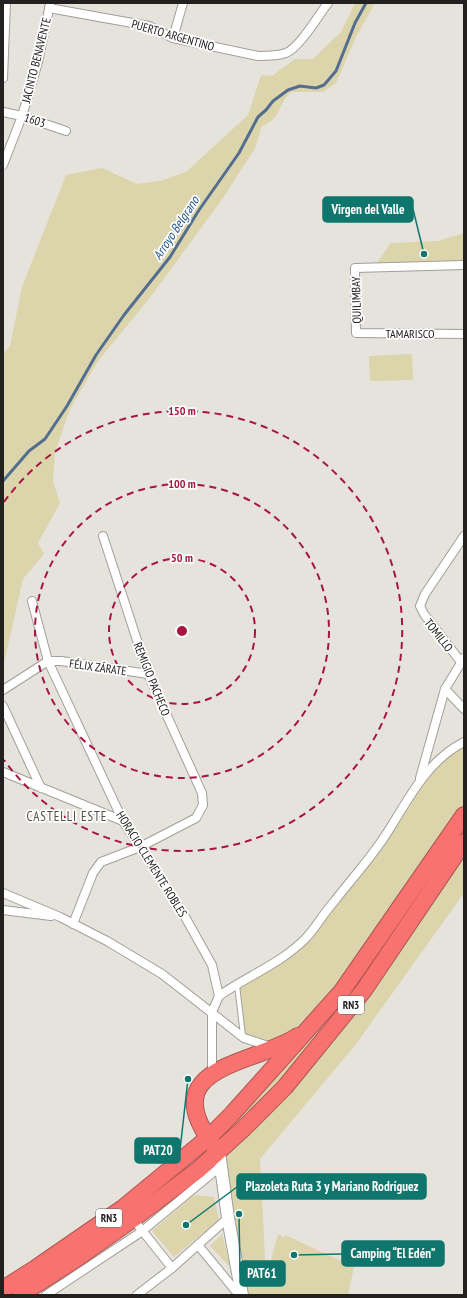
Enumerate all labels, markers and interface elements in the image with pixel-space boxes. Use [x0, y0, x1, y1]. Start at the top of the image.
street label: JACINTO BENAVENTE [18, 16, 54, 105]
street label: PUERTO ARGENTINO [130, 16, 217, 54]
street label: 1603 [22, 110, 48, 130]
water label: Arroyo Belgrano [149, 192, 204, 263]
callout: Virgen del Valle [323, 197, 413, 222]
text: Virgen del Valle [330, 201, 405, 218]
street label: QUILIMBAY [348, 276, 364, 324]
street label: TAMARISCO [385, 326, 435, 341]
text: 150 m [168, 403, 196, 418]
text: 100 m [168, 476, 196, 491]
text: 50 m [171, 550, 193, 565]
street label: TOMILLO [421, 615, 457, 655]
centre of rings [175, 624, 189, 638]
street label: REMIGIO PACHECO [130, 640, 174, 718]
street label: FÉLIX ZÁRATE [68, 656, 128, 678]
district label: CASTELLI ESTE [27, 808, 107, 825]
street label: HORACIO CLEMENTE ROBLES [113, 808, 191, 920]
road number: RN3 [338, 996, 364, 1014]
callout: PAT20 [135, 1138, 180, 1163]
text: PAT20 [143, 1142, 173, 1159]
callout: Plazoleta Ruta 3 y Mariano Rodríguez [237, 1174, 426, 1199]
text: Plazoleta Ruta 3 y Mariano Rodríguez [245, 1178, 419, 1195]
road number: RN3 [96, 1209, 122, 1227]
callout: Camping “El Edén” [342, 1241, 444, 1266]
text: Camping “El Edén” [351, 1245, 436, 1262]
callout: PAT61 [240, 1261, 285, 1286]
text: PAT61 [247, 1265, 277, 1282]

